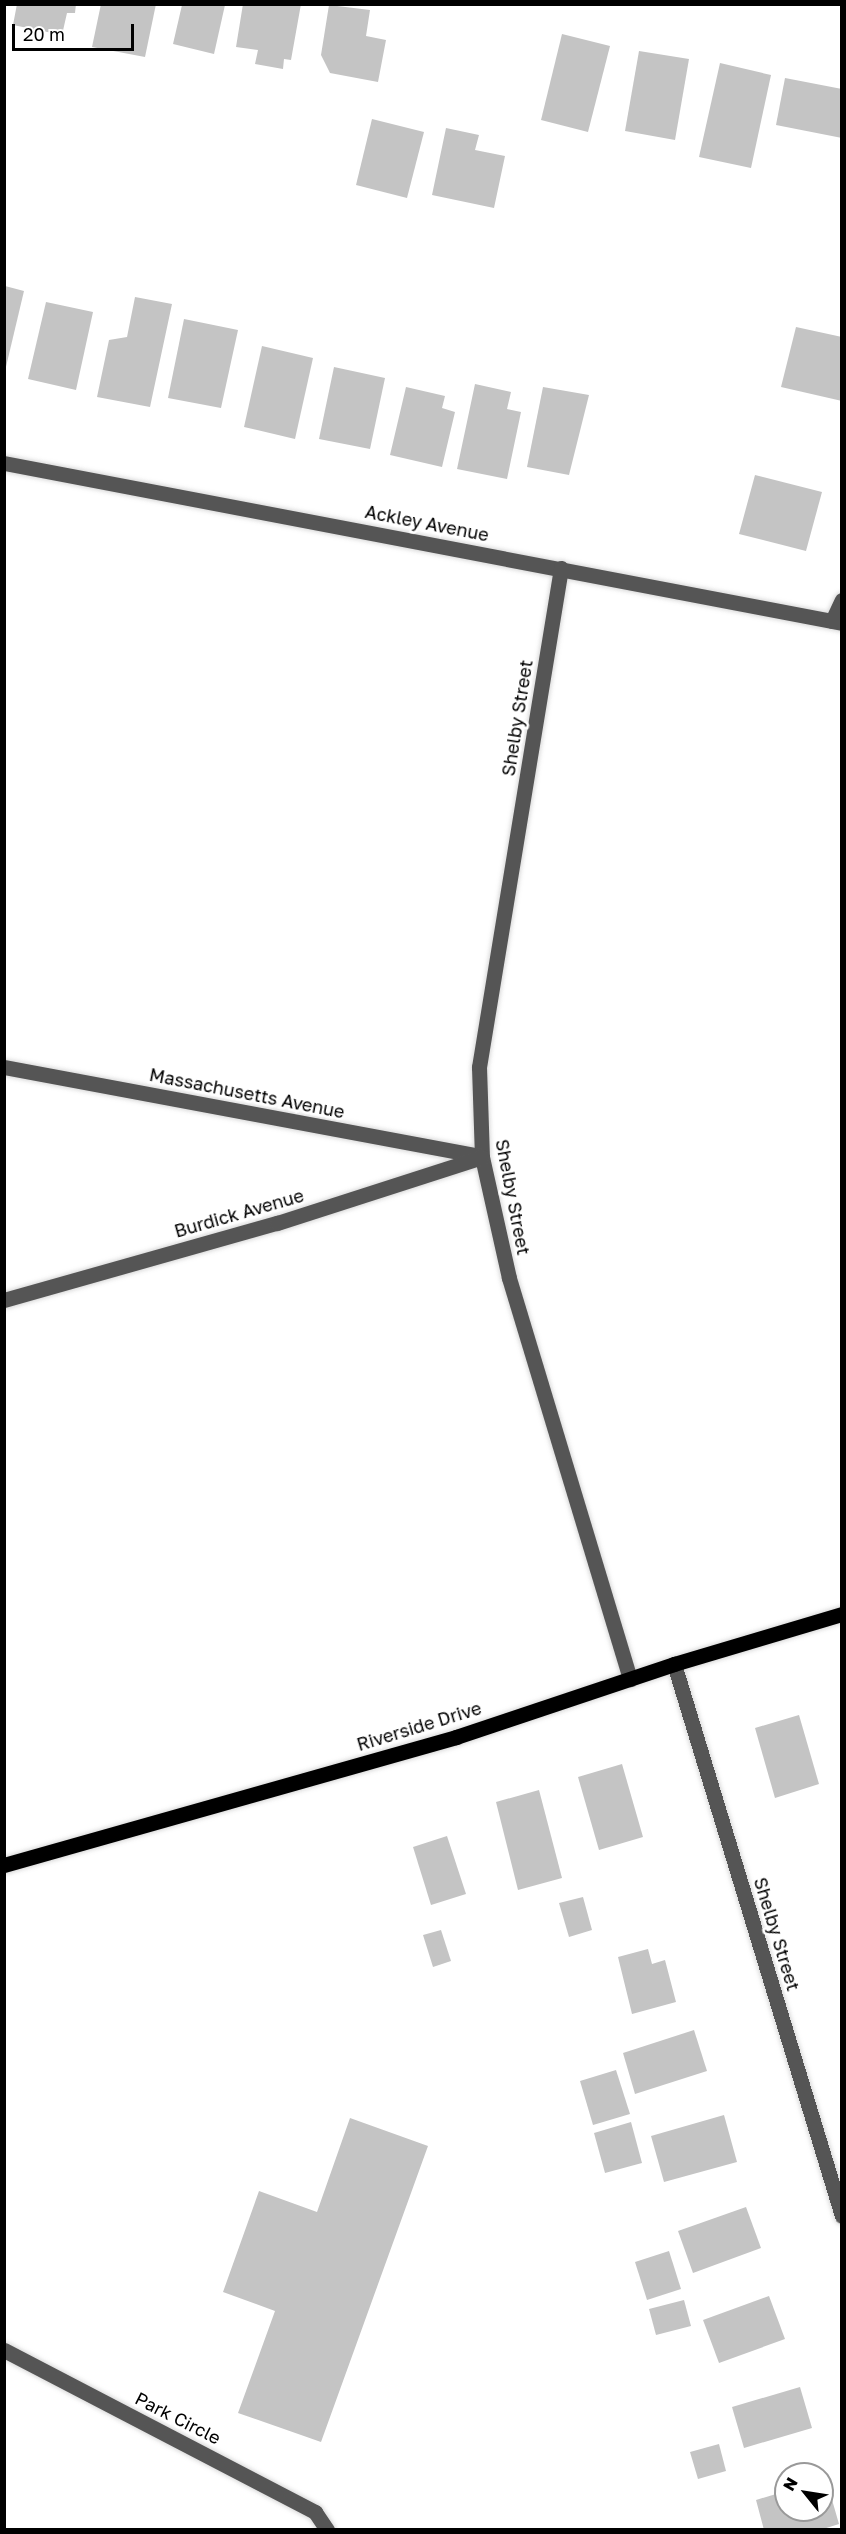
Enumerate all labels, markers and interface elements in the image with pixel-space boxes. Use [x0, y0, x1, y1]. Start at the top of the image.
scale bar [15, 12, 136, 50]
text: 20 m [23, 23, 65, 45]
street label: Ackley Avenue [363, 500, 491, 546]
street label: Shelby Street [497, 658, 537, 778]
street label: Massachusetts Avenue [148, 1063, 346, 1123]
street label: Shelby Street [491, 1137, 535, 1257]
street label: Burdick Avenue [172, 1184, 306, 1242]
street label: Riverside Drive [354, 1697, 484, 1755]
street label: Shelby Street [750, 1875, 804, 1993]
street label: Park Circle [132, 2387, 224, 2449]
north arrow [774, 2462, 834, 2522]
text: N [778, 2474, 802, 2494]

